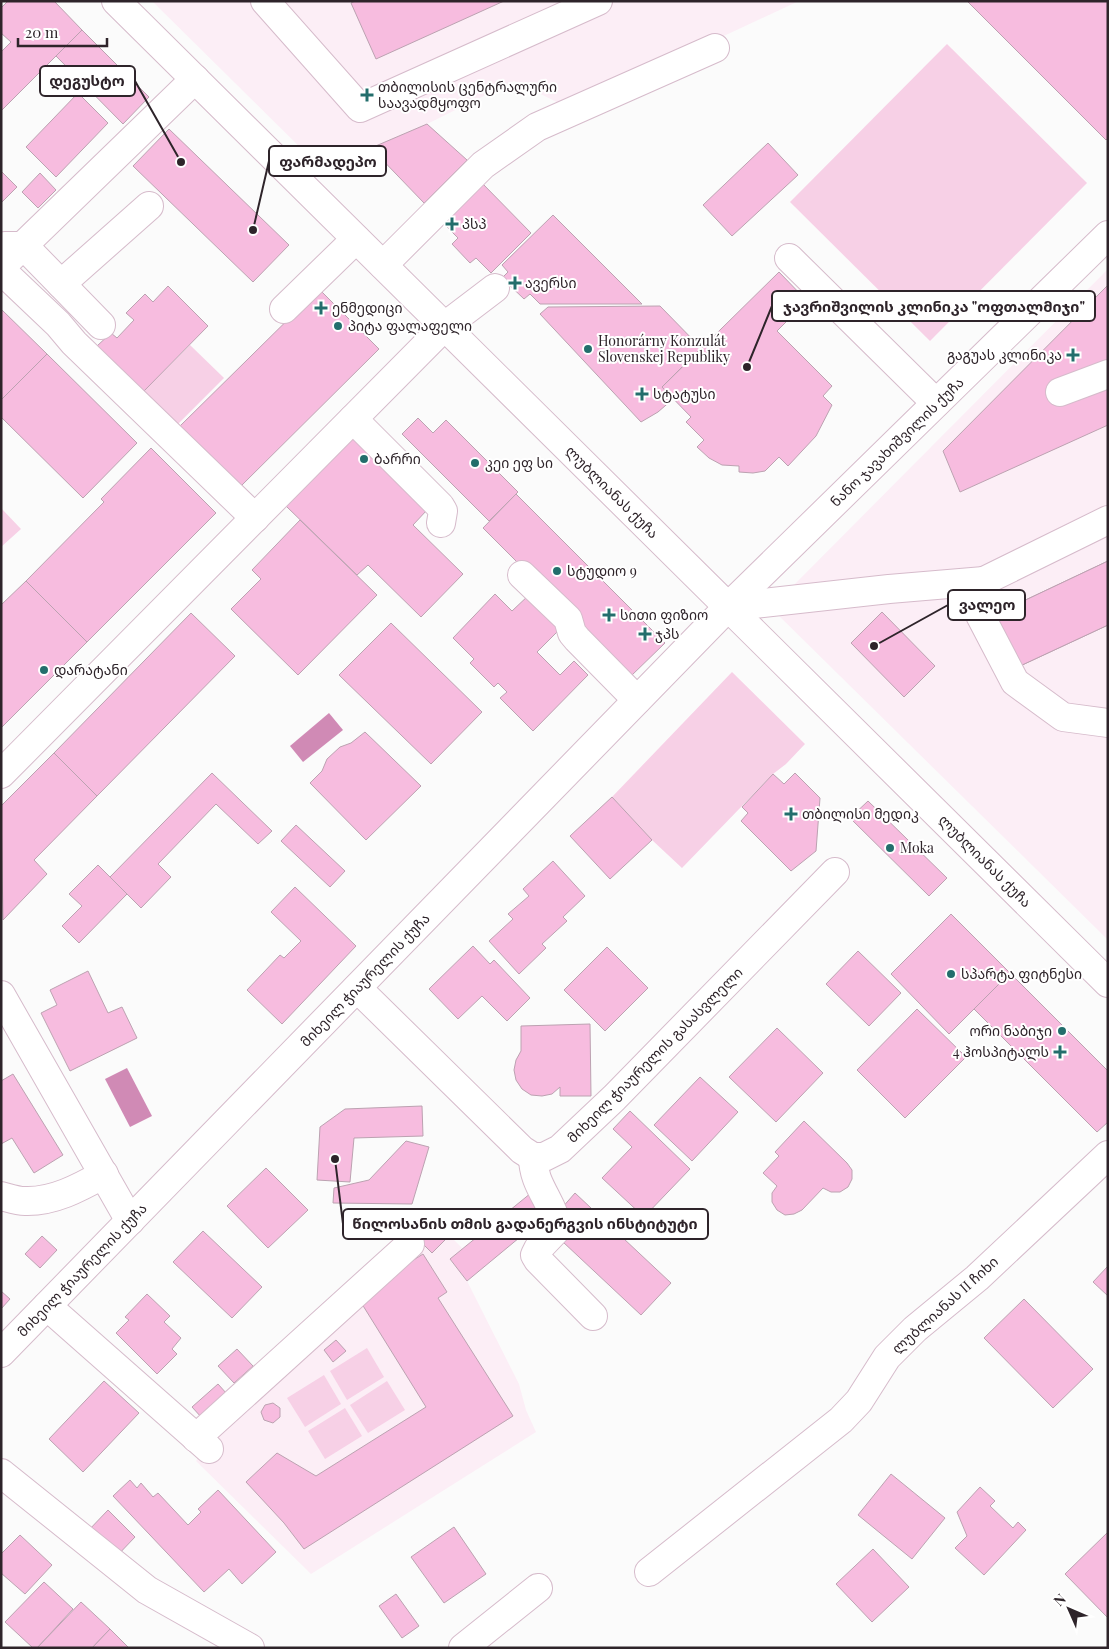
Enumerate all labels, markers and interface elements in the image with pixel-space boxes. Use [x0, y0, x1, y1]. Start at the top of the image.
scale bar [18, 15, 106, 47]
text: 20 m [25, 22, 59, 42]
callout: დეგუსტო [40, 66, 135, 96]
text: დეგუსტო [49, 70, 125, 90]
place label: თბილისის ცენტრალური საავადმყოფო [378, 77, 557, 112]
marker: თბილისის ცენტრალური საავადმყოფო [360, 88, 374, 102]
callout: ფარმადეპო [269, 146, 386, 176]
text: ფარმადეპო [279, 151, 377, 171]
place label: პსპ [462, 214, 487, 233]
marker: პსპ [446, 218, 458, 230]
place label: ავერსი [525, 273, 577, 292]
marker: ავერსი [509, 277, 521, 289]
callout: ჯავრიშვილის კლინიკა "ოფთალმიჯი" [772, 291, 1095, 321]
text: ჯავრიშვილის კლინიკა "ოფთალმიჯი" [783, 296, 1085, 316]
place label: ენმედიცი [332, 298, 403, 317]
marker: ენმედიცი [314, 301, 328, 315]
place label: პიტა ფალაფელი [348, 316, 472, 335]
marker: პიტა ფალაფელი [332, 320, 344, 332]
place label: Honorárny Konzulát Slovenskej Republiky [598, 331, 730, 366]
marker: Honorárny Konzulát Slovenskej Republiky [582, 343, 594, 355]
place label: გაგუას კლინიკა [947, 345, 1062, 364]
marker: გაგუას კლინიკა [1066, 348, 1080, 362]
street label: ნანო ჯავახიშვილის ქუჩა [826, 373, 968, 511]
place label: სტატუსი [653, 384, 715, 403]
marker: სტატუსი [635, 387, 649, 401]
street label: ლუბლიანას ქუჩა [562, 441, 663, 542]
place label: ბარრი [374, 449, 421, 468]
marker: ბარრი [358, 453, 370, 465]
place label: კეი ეფ სი [485, 453, 553, 472]
marker: კეი ეფ სი [469, 457, 481, 469]
place label: სტუდიო 9 [567, 561, 637, 580]
marker: სტუდიო 9 [551, 565, 563, 577]
callout: ვალეო [948, 590, 1025, 620]
text: ვალეო [959, 594, 1015, 614]
place label: სითი ფიზიო [620, 605, 708, 624]
marker: სითი ფიზიო [602, 608, 616, 622]
place label: ჯპს [655, 624, 679, 643]
marker: ჯპს [639, 628, 651, 640]
place label: დარატანი [54, 660, 128, 679]
marker: დარატანი [38, 664, 50, 676]
place label: თბილისი მედიკ [802, 804, 919, 823]
marker: თბილისი მედიკ [784, 807, 798, 821]
street label: ლუბლიანას ქუჩა [935, 810, 1036, 911]
place label: Moka [900, 838, 934, 857]
marker: Moka [884, 842, 896, 854]
street label: მიხეილ ჭიაურელის ქუჩა [296, 909, 434, 1051]
street label: მიხეილ ჭიაურელის გასასვლელი [563, 963, 747, 1147]
place label: სპარტა ფიტნესი [961, 964, 1082, 983]
marker: სპარტა ფიტნესი [945, 968, 957, 980]
place label: ორი ნაბიჯი [969, 1021, 1052, 1040]
marker: ორი ნაბიჯი [1056, 1025, 1068, 1037]
place label: 4 ჰოსპიტალს [953, 1042, 1049, 1061]
marker: 4 ჰოსპიტალს [1053, 1045, 1067, 1059]
street label: მიხეილ ჭიაურელის ქუჩა [13, 1199, 151, 1341]
callout: წილოსანის თმის გადანერგვის ინსტიტუტი [343, 1209, 708, 1239]
text: წილოსანის თმის გადანერგვის ინსტიტუტი [352, 1213, 698, 1233]
street label: ლუბლიანას II ჩიხი [887, 1252, 1002, 1358]
north arrow [1044, 1584, 1094, 1634]
text: N [1049, 1589, 1070, 1610]

